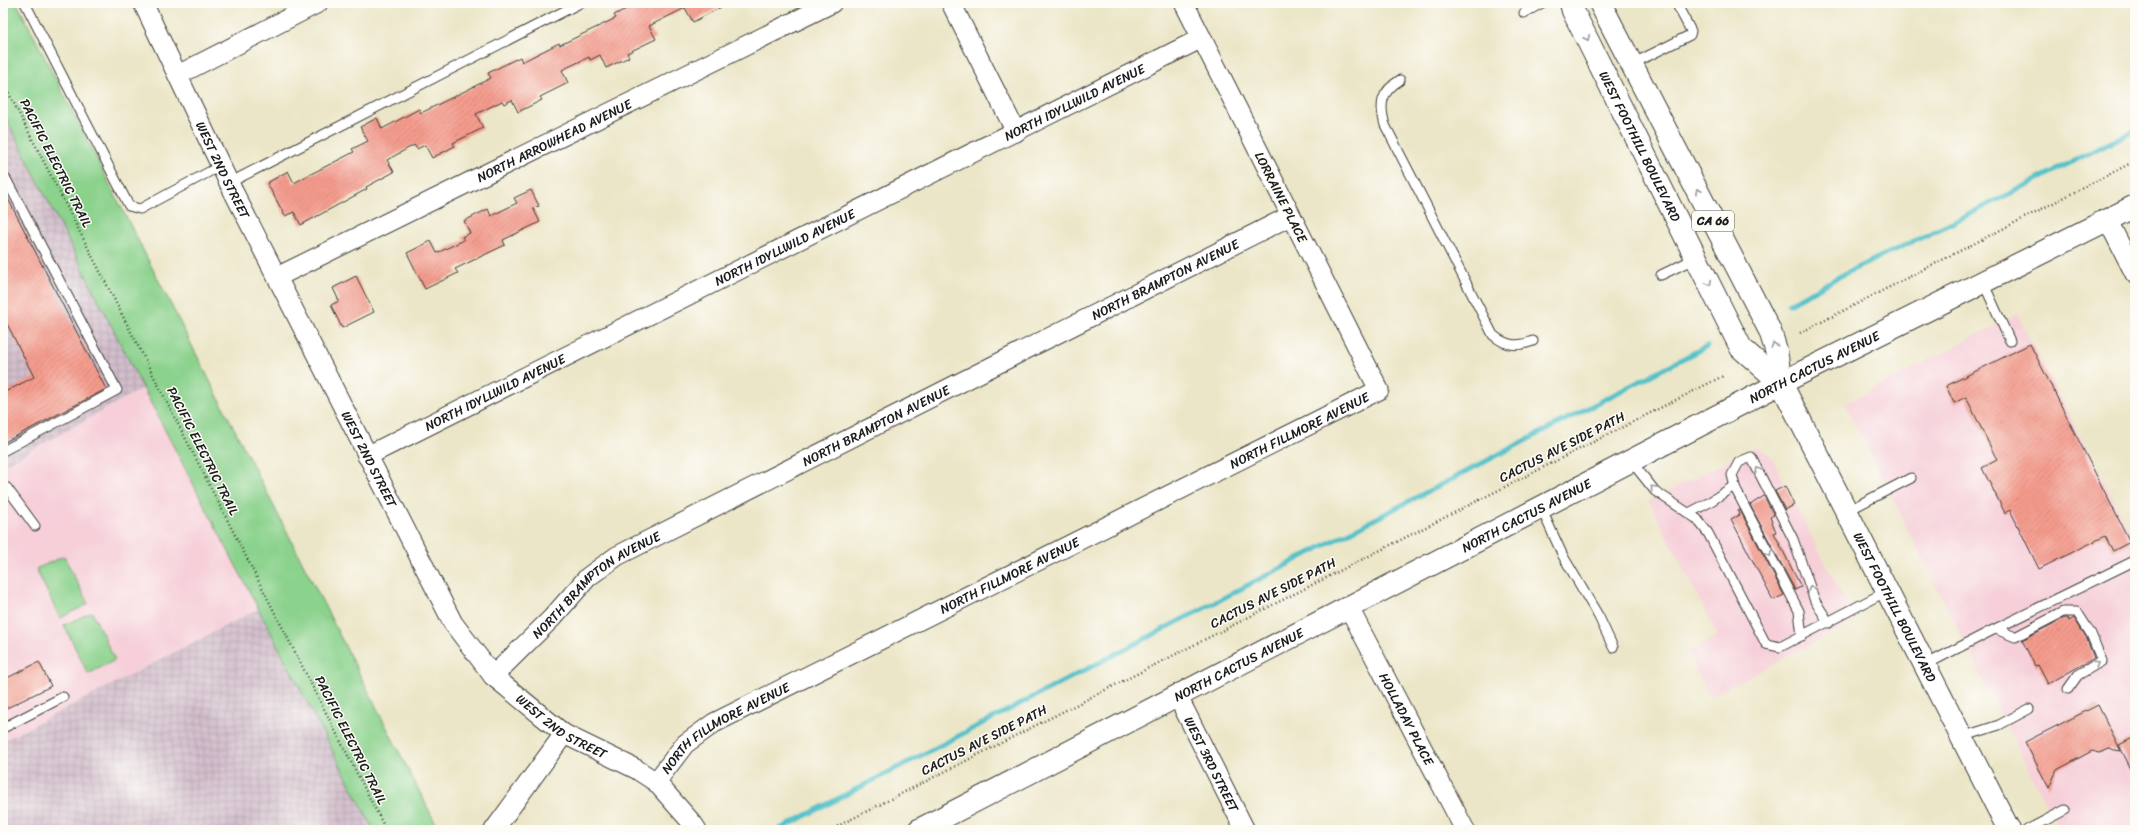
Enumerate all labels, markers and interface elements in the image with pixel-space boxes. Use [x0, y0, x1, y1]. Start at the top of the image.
one-way arrow [1582, 34, 1590, 42]
street label: NORTH IDYLLWILD AVENUE [1000, 57, 1149, 147]
street label: WEST FOOTHILL BOULEVARD [1593, 67, 1688, 225]
street label: NORTH ARROWHEAD AVENUE [473, 92, 636, 188]
street label: PACIFIC ELECTRIC TRAIL [13, 94, 99, 232]
street label: WEST 2ND STREET [190, 117, 257, 224]
street label: LORRAINE PLACE [1248, 147, 1314, 247]
one-way arrow [1695, 188, 1702, 195]
street label: NORTH IDYLLWILD AVENUE [710, 202, 860, 292]
road number: CA 66 [1692, 211, 1734, 231]
street label: NORTH BRAMPTON AVENUE [1087, 232, 1244, 326]
one-way arrow [1704, 279, 1712, 287]
street label: NORTH CACTUS AVENUE [1745, 324, 1884, 409]
one-way arrow [1770, 341, 1779, 348]
street label: NORTH IDYLLWILD AVENUE [420, 347, 570, 437]
street label: NORTH BRAMPTON AVENUE [798, 378, 954, 472]
street label: PACIFIC ELECTRIC TRAIL [160, 382, 246, 520]
street label: NORTH FILLMORE AVENUE [1225, 385, 1374, 475]
street label: CACTUS AVE SIDE PATH [1495, 405, 1630, 489]
street label: WEST 2ND STREET [335, 406, 404, 513]
one-way arrow [1756, 467, 1763, 474]
street label: NORTH CACTUS AVENUE [1457, 471, 1596, 558]
one-way arrow [1650, 485, 1657, 493]
street label: NORTH BRAMPTON AVENUE [526, 524, 665, 644]
street label: WEST FOOTHILL BOULEVARD [1847, 528, 1943, 686]
street label: NORTH FILLMORE AVENUE [935, 530, 1084, 620]
one-way arrow [1764, 549, 1771, 557]
street label: CACTUS AVE SIDE PATH [1206, 551, 1341, 635]
one-way arrow [1807, 585, 1816, 592]
street label: NORTH CACTUS AVENUE [1169, 621, 1308, 708]
one-way arrow [2092, 662, 2099, 669]
street label: HOLLADAY PLACE [1373, 668, 1441, 770]
street label: PACIFIC ELECTRIC TRAIL [308, 671, 394, 809]
street label: NORTH FILLMORE AVENUE [655, 675, 794, 779]
street label: WEST 2ND STREET [511, 688, 612, 765]
street label: CACTUS AVE SIDE PATH [917, 698, 1052, 782]
street label: WEST 3RD STREET [1178, 712, 1246, 817]

